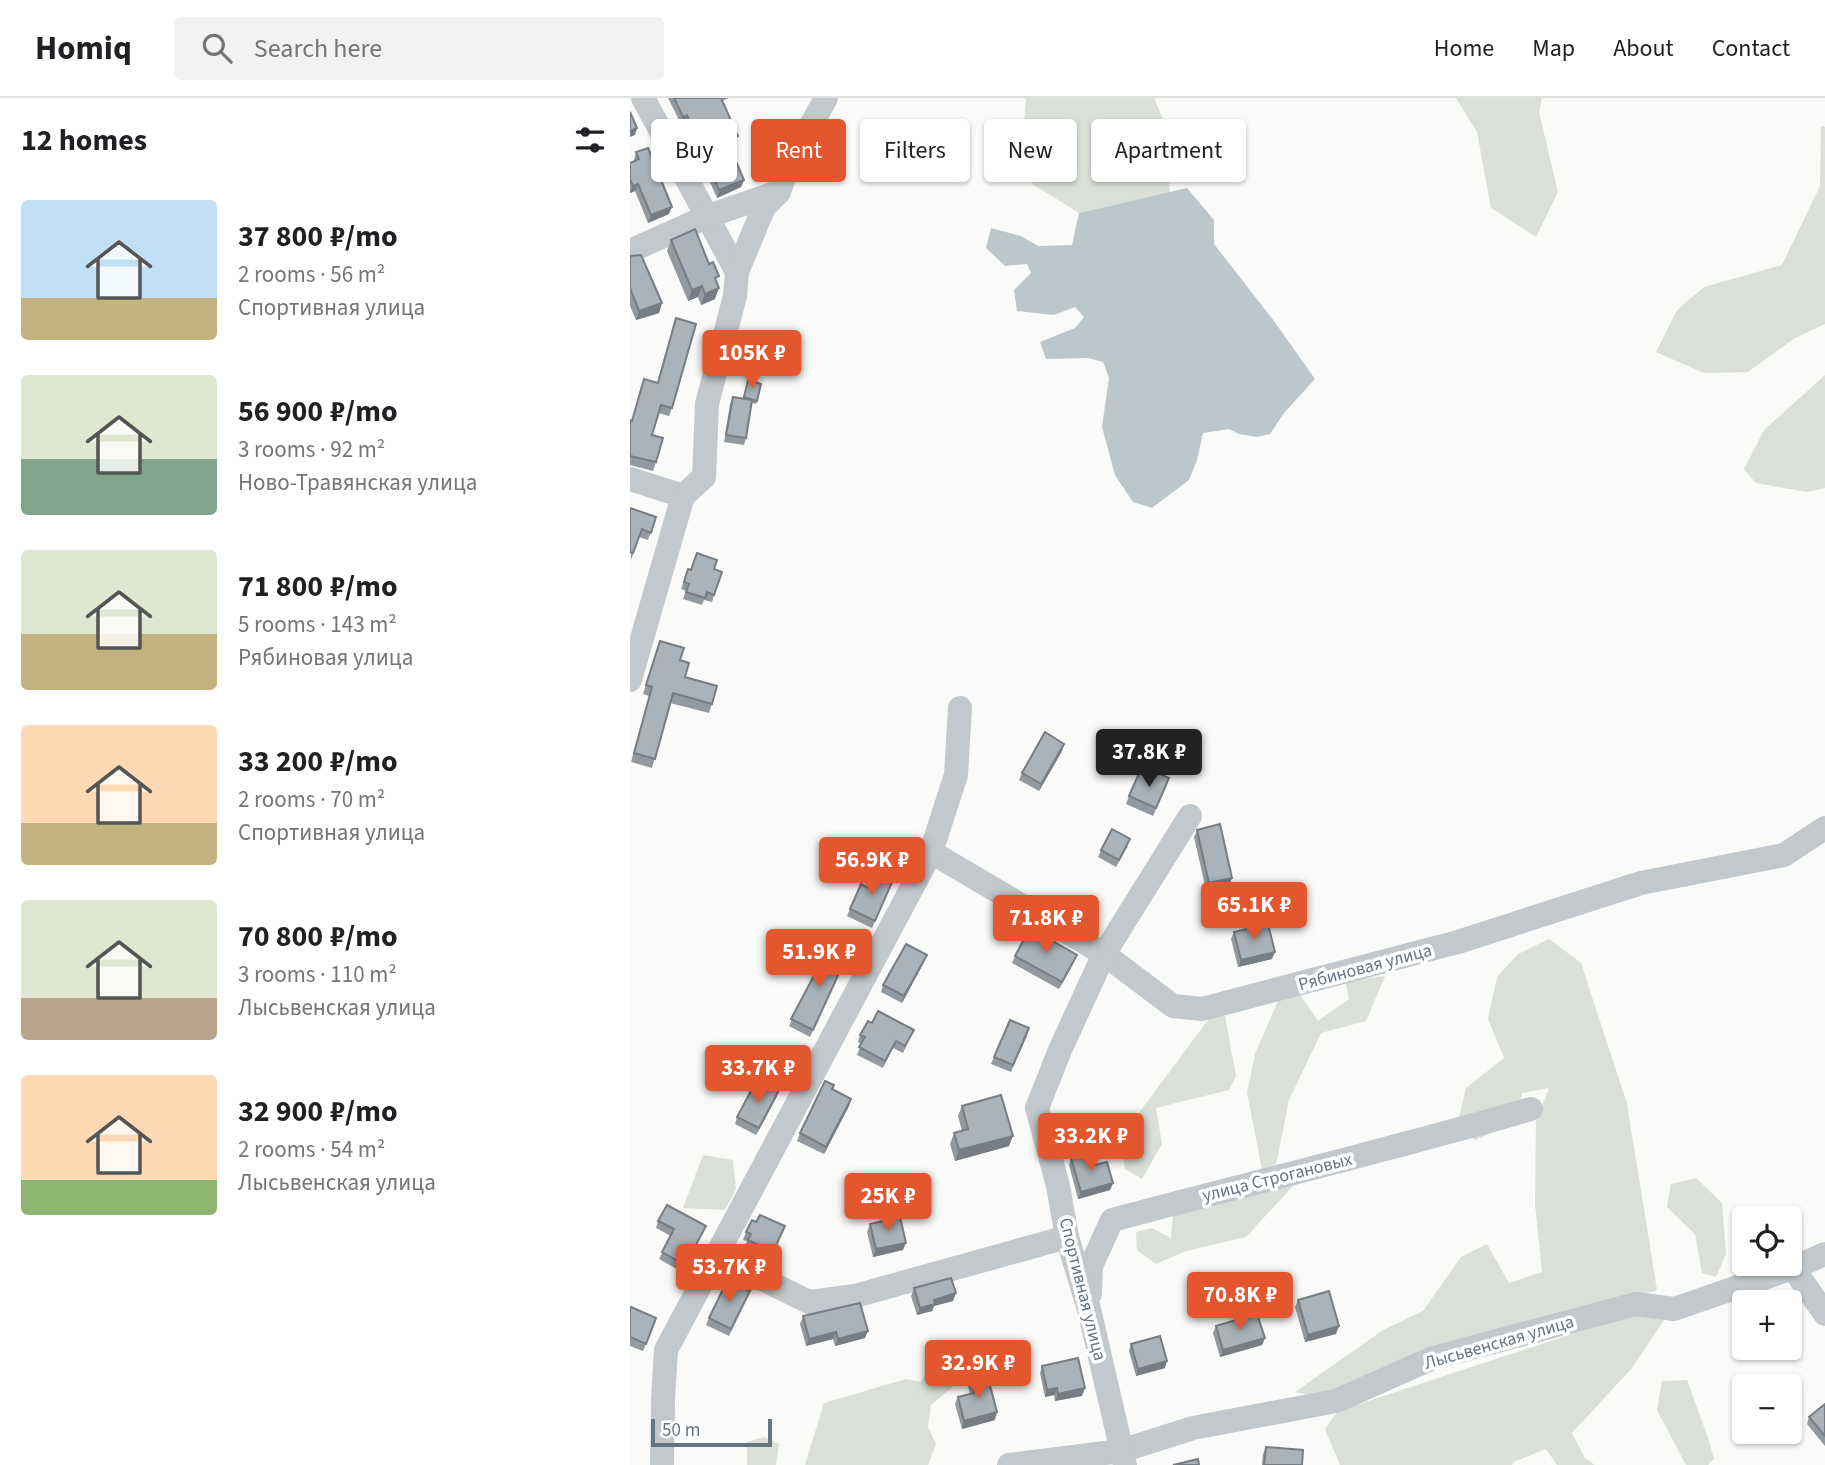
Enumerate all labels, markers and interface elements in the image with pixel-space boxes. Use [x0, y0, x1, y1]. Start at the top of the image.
search box [174, 17, 664, 80]
text: Homiq [35, 25, 132, 72]
icon: search [198, 29, 236, 67]
text: Search here [254, 30, 382, 67]
text: Home [1434, 31, 1494, 66]
text: Map [1532, 31, 1575, 66]
text: About [1613, 31, 1674, 66]
text: Contact [1712, 31, 1790, 66]
text: 12 homes [21, 119, 147, 162]
chip: Buy [651, 119, 737, 182]
chip: Rent [751, 119, 846, 182]
chip: Filters [860, 119, 970, 182]
chip: New [984, 119, 1077, 182]
chip: Apartment [1091, 119, 1246, 182]
icon: filters [571, 121, 609, 159]
text: 37 800 ₽/mo [238, 215, 398, 258]
icon: home [77, 228, 161, 312]
text: 2 rooms · 56 m² [238, 258, 385, 291]
text: Спортивная улица [238, 291, 425, 324]
pin: 105K ₽ [695, 330, 809, 390]
text: 105K ₽ [718, 336, 786, 369]
text: 56 900 ₽/mo [238, 390, 398, 433]
icon: home [77, 403, 161, 487]
text: 3 rooms · 92 m² [238, 433, 385, 466]
text: Ново-Травянская улица [238, 466, 477, 499]
text: 71 800 ₽/mo [238, 565, 398, 608]
icon: home [77, 578, 161, 662]
text: 5 rooms · 143 m² [238, 608, 397, 641]
text: Рябиновая улица [238, 641, 413, 674]
pin: 37.8K ₽ [1084, 730, 1214, 789]
text: 37.8K ₽ [1112, 735, 1186, 768]
text: 33 200 ₽/mo [238, 740, 398, 783]
icon: home [77, 753, 161, 837]
text: 2 rooms · 70 m² [238, 783, 385, 816]
text: Спортивная улица [238, 816, 425, 849]
pin: 56.9K ₽ [807, 838, 937, 897]
text: 56.9K ₽ [835, 843, 909, 876]
pin: 65.1K ₽ [1189, 882, 1319, 942]
text: 65.1K ₽ [1217, 888, 1291, 921]
pin: 71.8K ₽ [981, 896, 1111, 955]
text: 71.8K ₽ [1009, 901, 1083, 934]
text: 70 800 ₽/mo [238, 915, 398, 958]
icon: home [77, 928, 161, 1012]
pin: 51.9K ₽ [754, 930, 884, 989]
text: 51.9K ₽ [782, 935, 856, 968]
street label: Рябиновая улица [1296, 938, 1435, 997]
text: 3 rooms · 110 m² [238, 958, 397, 991]
text: Лысьвенская улица [238, 991, 436, 1024]
pin: 33.7K ₽ [693, 1046, 823, 1105]
text: 33.7K ₽ [721, 1051, 795, 1084]
text: 32 900 ₽/mo [238, 1090, 398, 1133]
icon: home [77, 1103, 161, 1187]
pin: 33.2K ₽ [1026, 1114, 1156, 1173]
text: 33.2K ₽ [1054, 1119, 1128, 1152]
text: 2 rooms · 54 m² [238, 1133, 385, 1166]
street label: улица Строгановых [1200, 1147, 1355, 1208]
text: Лысьвенская улица [238, 1166, 436, 1199]
pin: 25K ₽ [839, 1174, 937, 1233]
text: 25K ₽ [860, 1179, 916, 1212]
map controls [1732, 1206, 1802, 1444]
button: locate [1732, 1206, 1802, 1276]
street label: Спортивная улица [1053, 1215, 1112, 1363]
pin: 53.7K ₽ [664, 1244, 794, 1304]
text: 53.7K ₽ [692, 1250, 766, 1283]
pin: 70.8K ₽ [1175, 1272, 1305, 1332]
text: 70.8K ₽ [1203, 1278, 1277, 1311]
button: + [1732, 1290, 1802, 1360]
street label: Лысьвенская улица [1421, 1309, 1577, 1376]
pin: 32.9K ₽ [913, 1340, 1043, 1400]
text: 32.9K ₽ [941, 1346, 1015, 1379]
button: − [1732, 1374, 1802, 1444]
scale bar [651, 1416, 772, 1448]
text: 50 m [662, 1417, 700, 1444]

